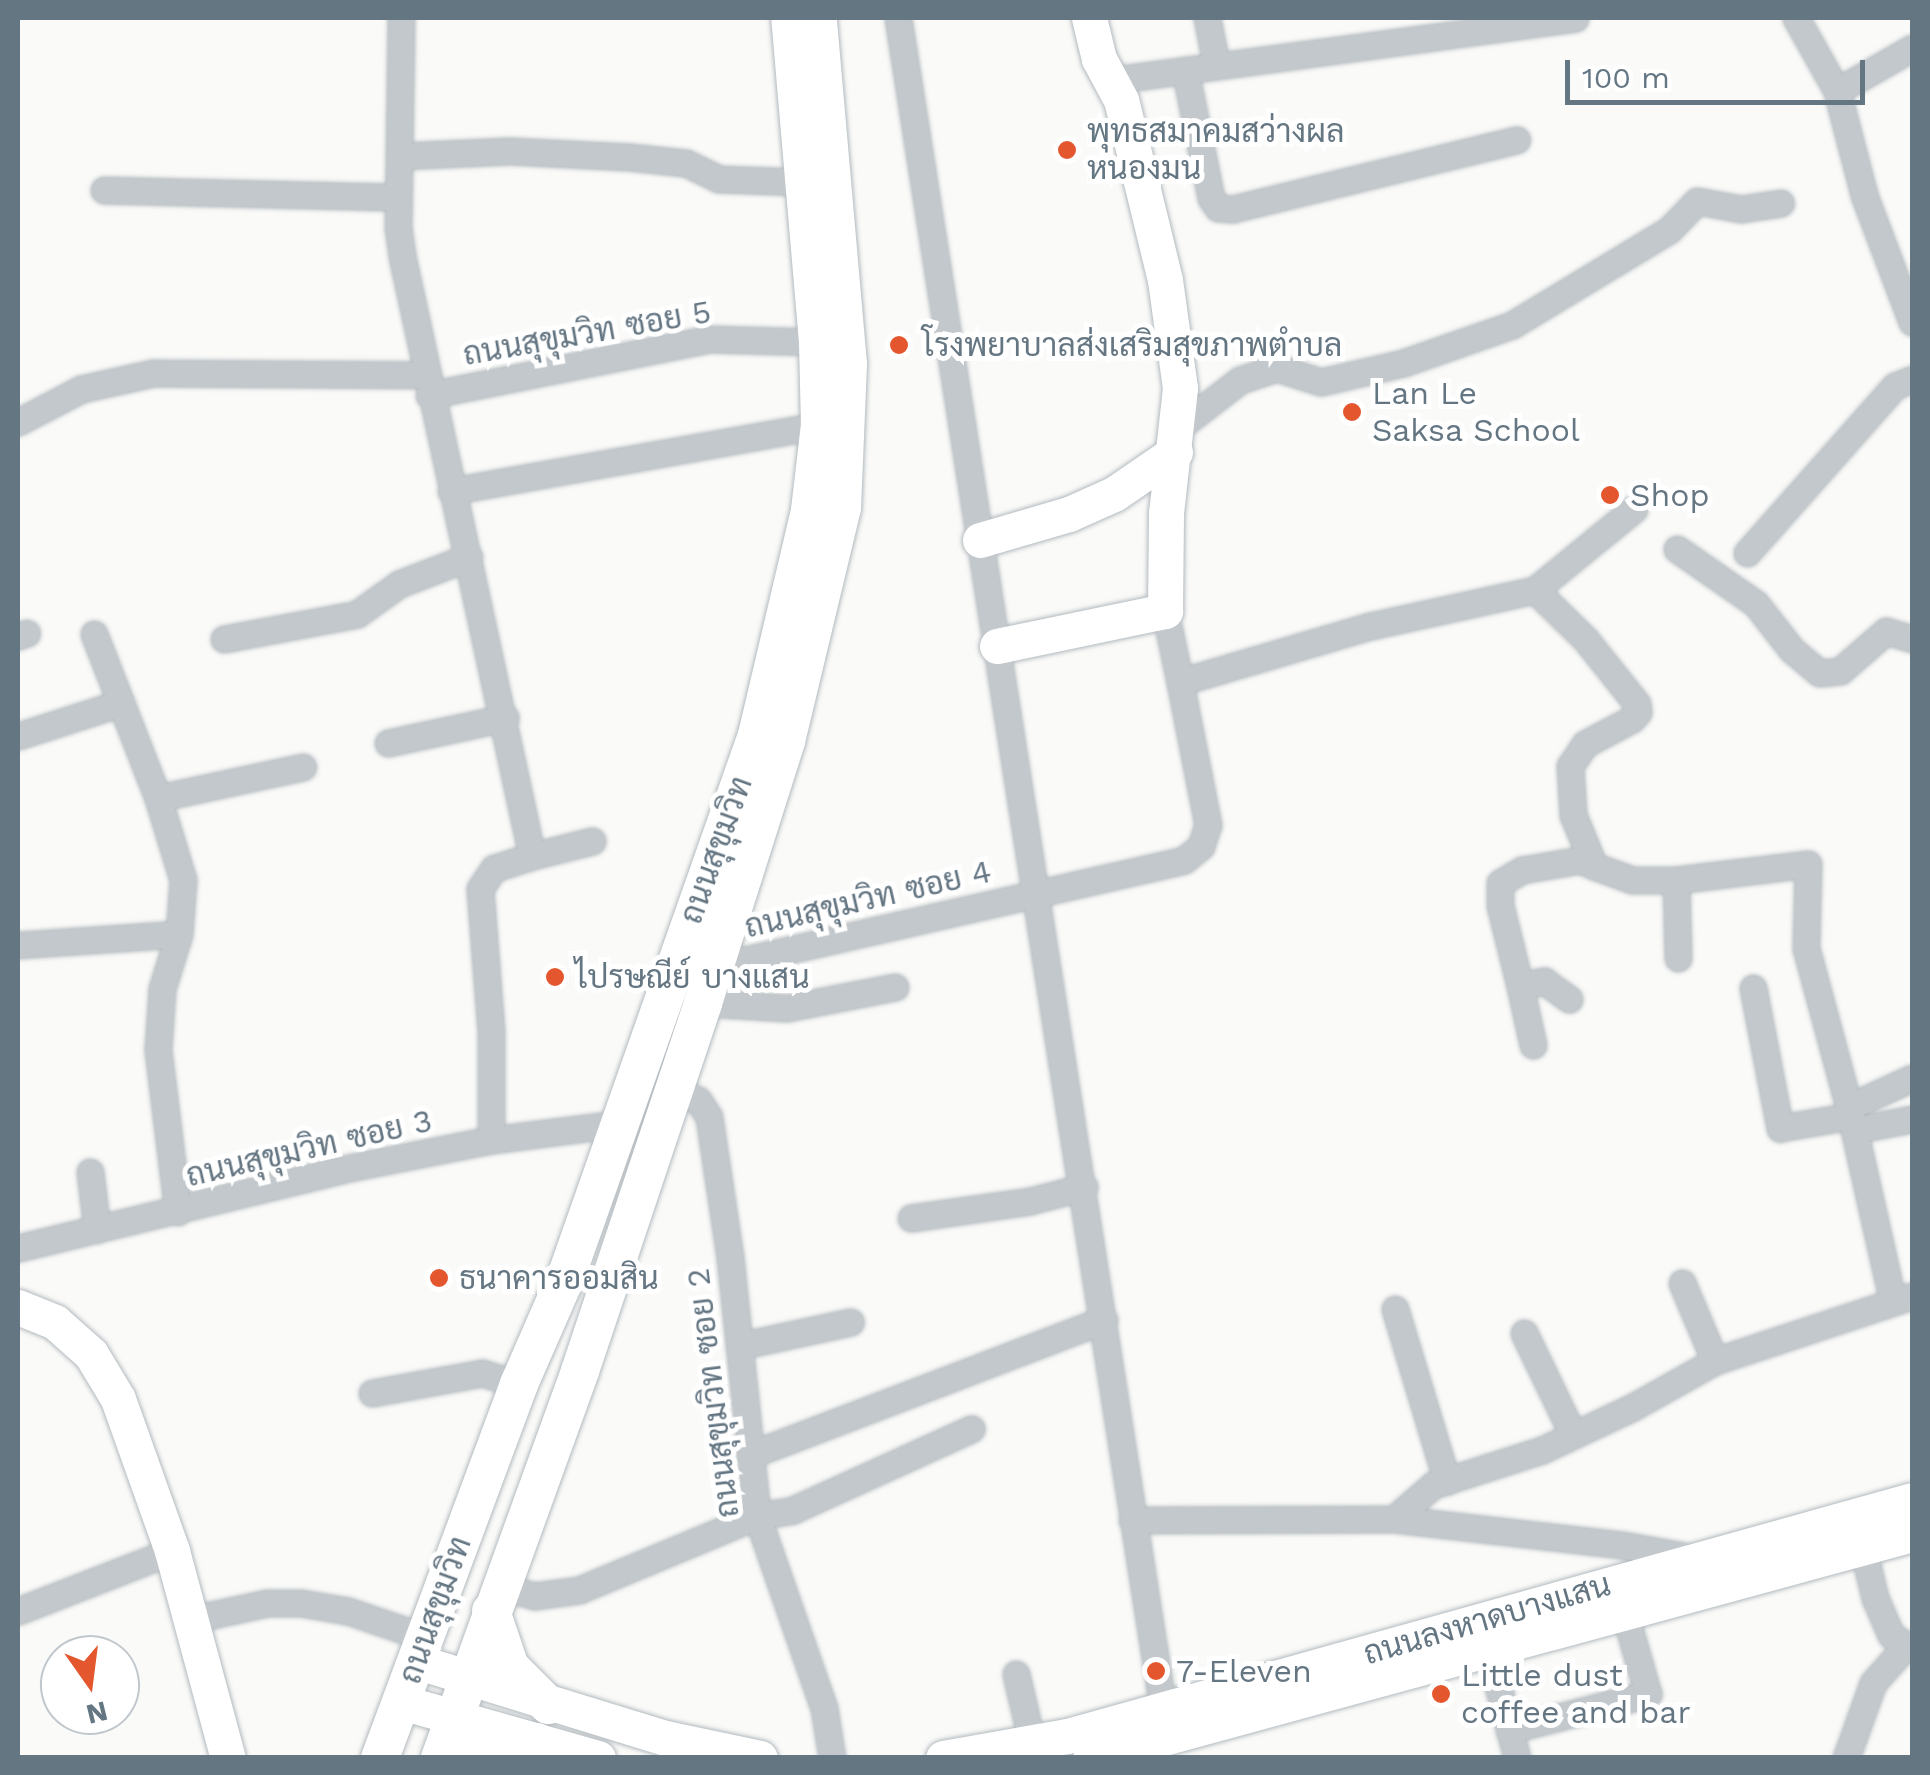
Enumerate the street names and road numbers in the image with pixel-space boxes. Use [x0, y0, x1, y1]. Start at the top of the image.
street label: ถนนสุขุมวิท ซอย 5 [460, 292, 714, 374]
street label: ถนนสุขุมวิท [672, 771, 760, 929]
street label: ถนนสุขุมวิท ซอย 4 [741, 852, 995, 946]
street label: ถนนสุขุมวิท ซอย 3 [182, 1101, 436, 1195]
street label: ถนนสุขุมวิท ซอย 2 [679, 1266, 747, 1520]
street label: ถนนสุขุมวิท [391, 1531, 479, 1689]
street label: ถนนลงหาดบางแสน [1359, 1565, 1615, 1673]

